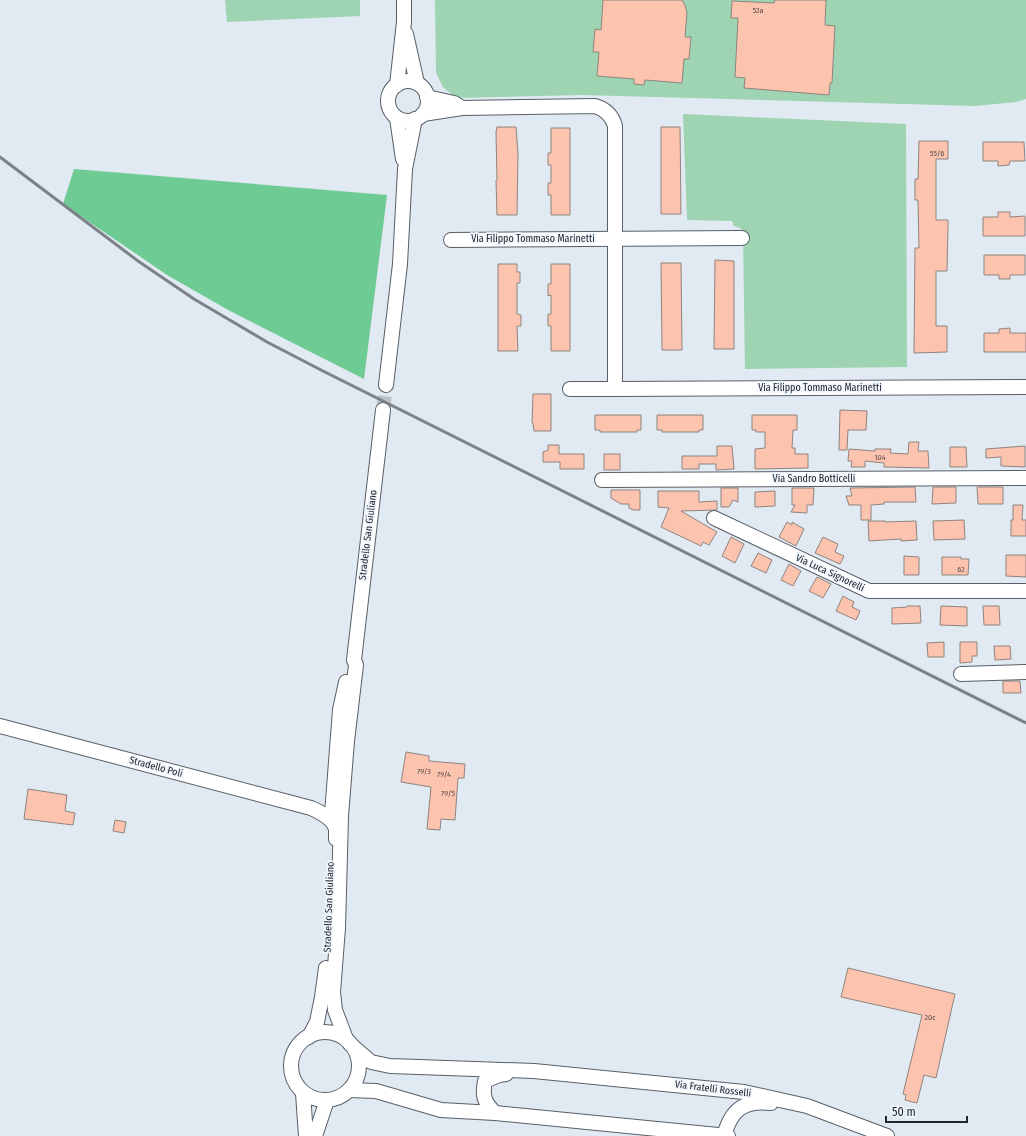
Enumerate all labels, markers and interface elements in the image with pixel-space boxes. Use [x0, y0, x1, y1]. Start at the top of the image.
house number: 52a [753, 6, 764, 15]
house number: 55/6 [930, 149, 944, 158]
street label: Via Filippo Tommaso Marinetti [471, 233, 595, 245]
street label: Via Filippo Tommaso Marinetti [758, 382, 882, 394]
house number: 104 [874, 453, 886, 462]
street label: Via Sandro Botticelli [773, 473, 855, 485]
street label: Stradello San Giuliano [356, 489, 380, 581]
street label: Via Luca Signorelli [794, 552, 866, 594]
house number: 62 [957, 565, 965, 574]
street label: Stradello Poli [128, 754, 184, 780]
house number: 79/3 [417, 767, 431, 776]
house number: 79/4 [437, 770, 451, 779]
house number: 79/5 [441, 789, 455, 798]
street label: Stradello San Giuliano [321, 861, 337, 953]
house number: 20c [924, 1013, 936, 1022]
street label: Via Fratelli Rosselli [674, 1078, 752, 1100]
scale bar [886, 1098, 967, 1124]
text: 50 m [892, 1105, 916, 1119]

